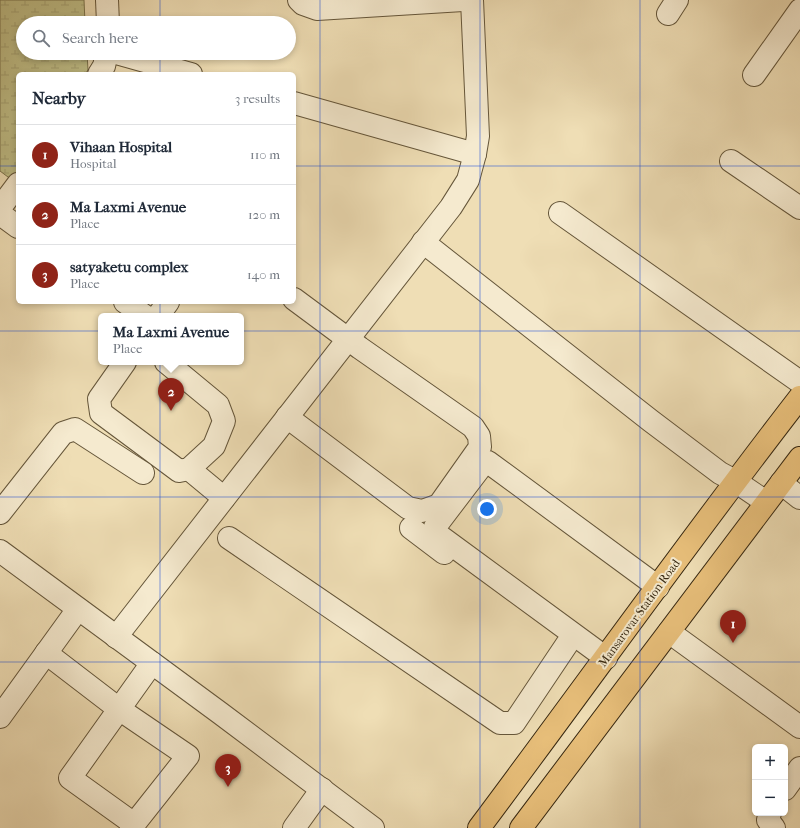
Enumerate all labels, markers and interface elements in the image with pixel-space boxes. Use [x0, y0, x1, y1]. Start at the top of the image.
search box [16, 16, 296, 60]
icon: search [30, 27, 52, 49]
text: Search here [62, 29, 138, 47]
text: Nearby [32, 88, 86, 108]
text: 3 results [235, 91, 280, 106]
text: Vihaan Hospital [70, 138, 172, 156]
text: 1 [43, 147, 47, 162]
text: 110 m [250, 147, 280, 162]
text: Hospital [70, 156, 117, 171]
text: Ma Laxmi Avenue [70, 198, 186, 216]
text: 2 [42, 207, 48, 222]
text: 120 m [248, 207, 280, 222]
text: Place [70, 216, 100, 231]
text: satyaketu complex [70, 258, 188, 276]
text: 3 [42, 267, 48, 282]
text: 140 m [247, 267, 280, 282]
text: Place [70, 276, 100, 291]
popup [98, 313, 244, 365]
text: Ma Laxmi Avenue [113, 323, 229, 341]
text: Place [113, 341, 142, 356]
pin: 2 [158, 378, 184, 411]
your location [477, 499, 497, 519]
street label: Mansarovar Station Road [595, 556, 683, 670]
pin: 1 [720, 610, 746, 643]
map controls [752, 744, 788, 816]
button: + [752, 744, 788, 780]
pin: 3 [215, 754, 241, 787]
button: − [752, 780, 788, 816]

